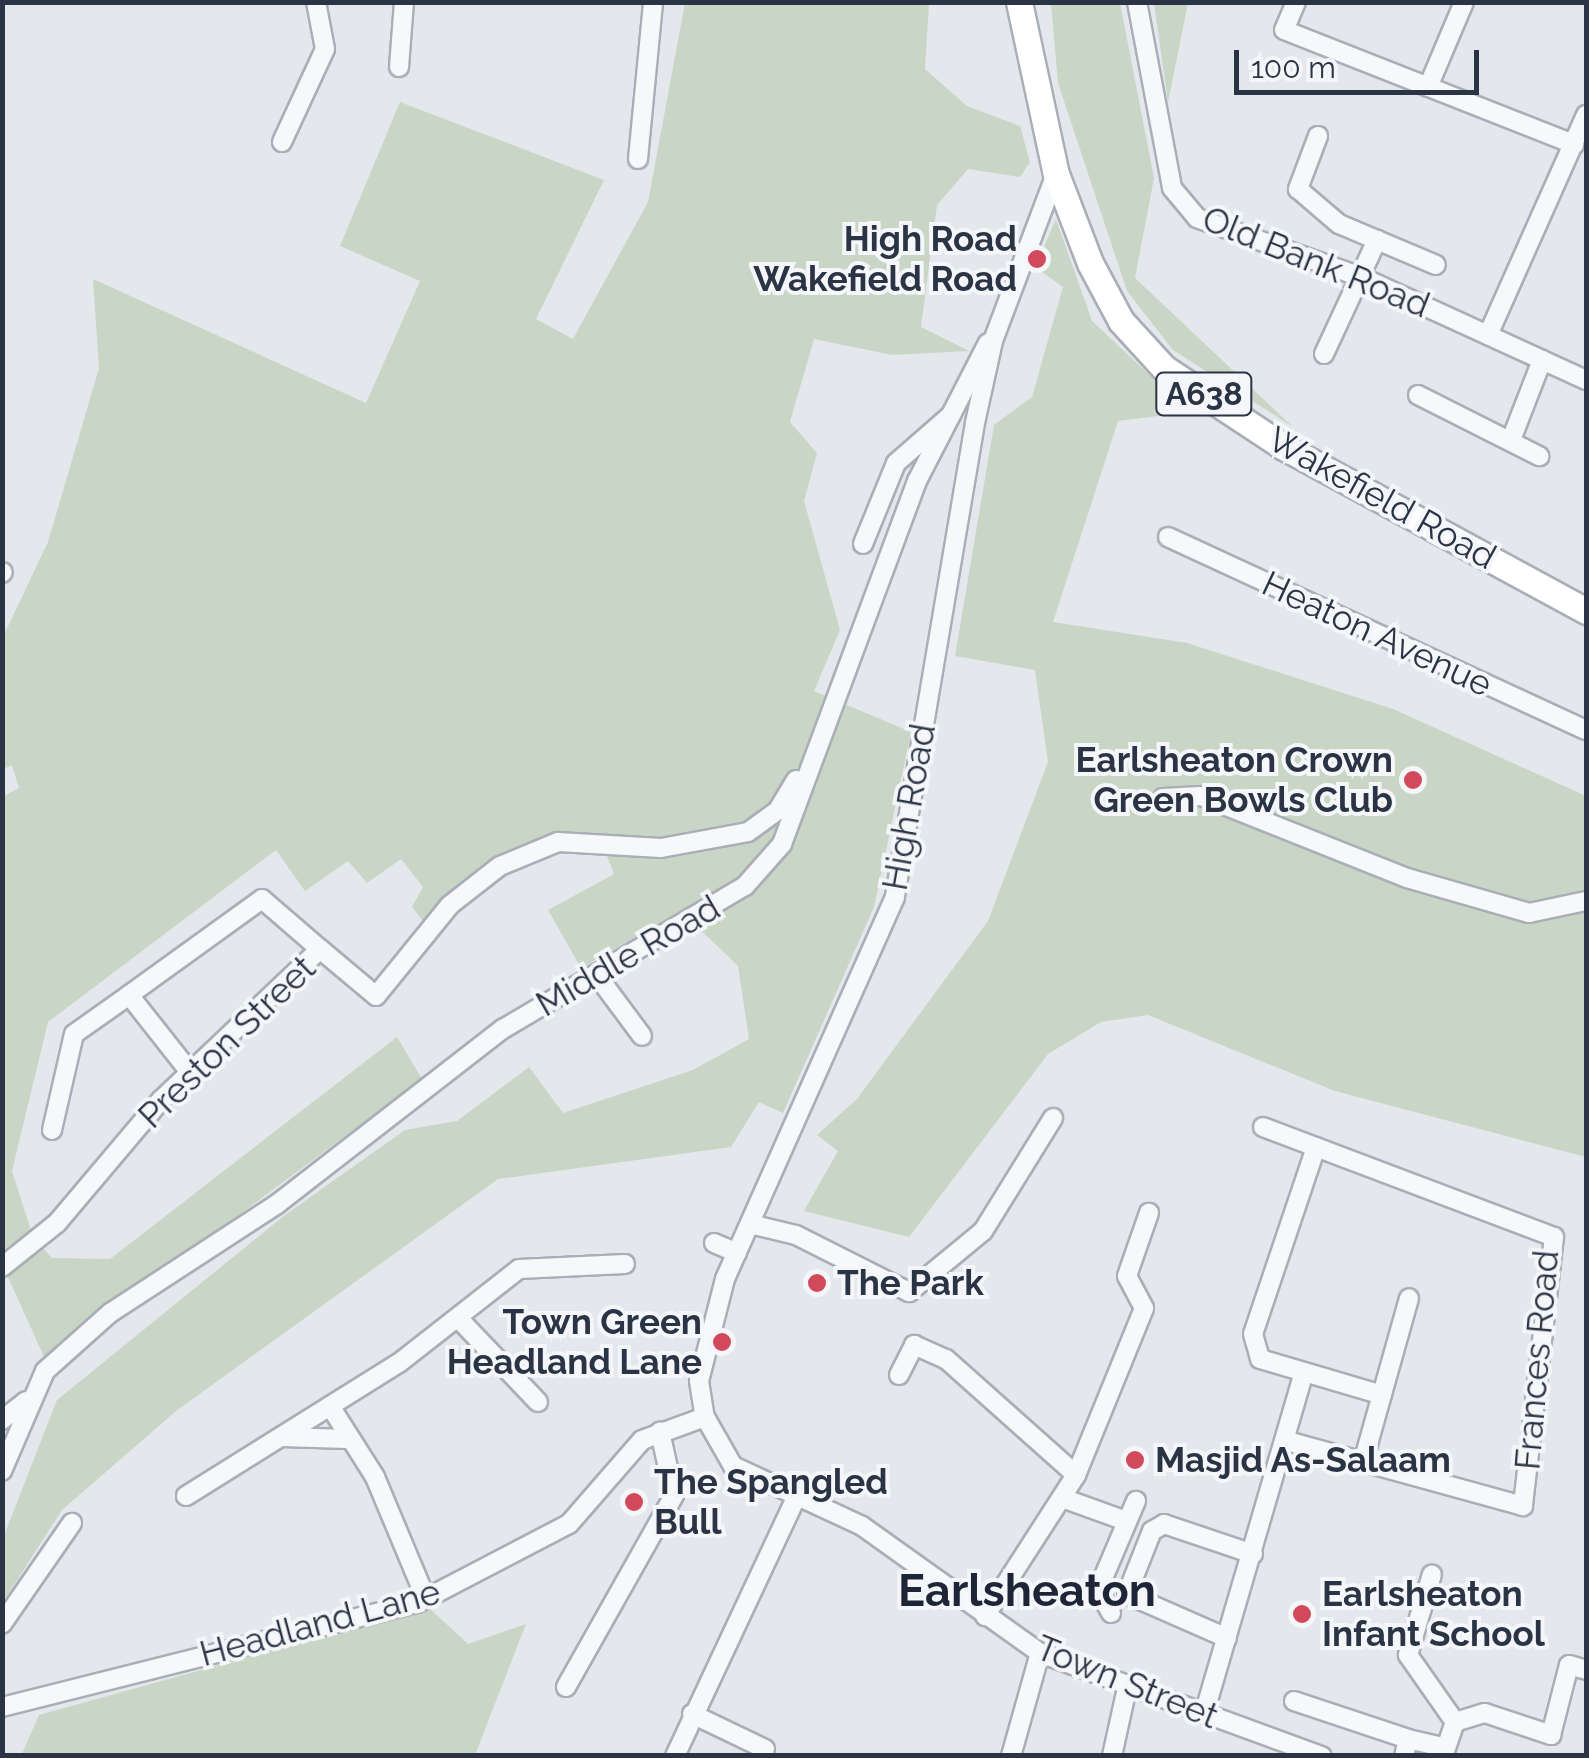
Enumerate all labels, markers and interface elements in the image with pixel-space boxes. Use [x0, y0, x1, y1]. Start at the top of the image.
scale bar [1239, 30, 1484, 92]
text: 100 m [1251, 50, 1336, 85]
street label: Old Bank Road [1197, 197, 1435, 327]
place label: High Road Wakefield Road [753, 218, 1017, 300]
marker: High Road Wakefield Road [1026, 248, 1048, 270]
road number: A638 [1154, 367, 1254, 421]
street label: Wakefield Road [1261, 418, 1503, 578]
street label: Heaton Avenue [1255, 562, 1499, 706]
street label: High Road [874, 720, 944, 894]
place label: Earlsheaton Crown Green Bowls Club [1076, 739, 1393, 821]
marker: Earlsheaton Crown Green Bowls Club [1402, 769, 1424, 791]
street label: Middle Road [529, 887, 727, 1025]
street label: Preston Street [130, 947, 324, 1137]
street label: Frances Road [1506, 1248, 1568, 1472]
place label: The Park [837, 1262, 984, 1304]
marker: The Park [806, 1272, 828, 1294]
place label: Town Green Headland Lane [447, 1301, 702, 1383]
marker: Town Green Headland Lane [711, 1331, 733, 1353]
place label: Masjid As-Salaam [1155, 1439, 1452, 1481]
marker: Masjid As-Salaam [1124, 1449, 1146, 1471]
place label: The Spangled Bull [654, 1461, 888, 1543]
marker: The Spangled Bull [623, 1491, 645, 1513]
district label: Earlsheaton [898, 1564, 1156, 1618]
street label: Headland Lane [195, 1571, 445, 1675]
place label: Earlsheaton Infant School [1322, 1573, 1545, 1655]
marker: Earlsheaton Infant School [1291, 1603, 1313, 1625]
street label: Town Street [1030, 1626, 1224, 1738]

